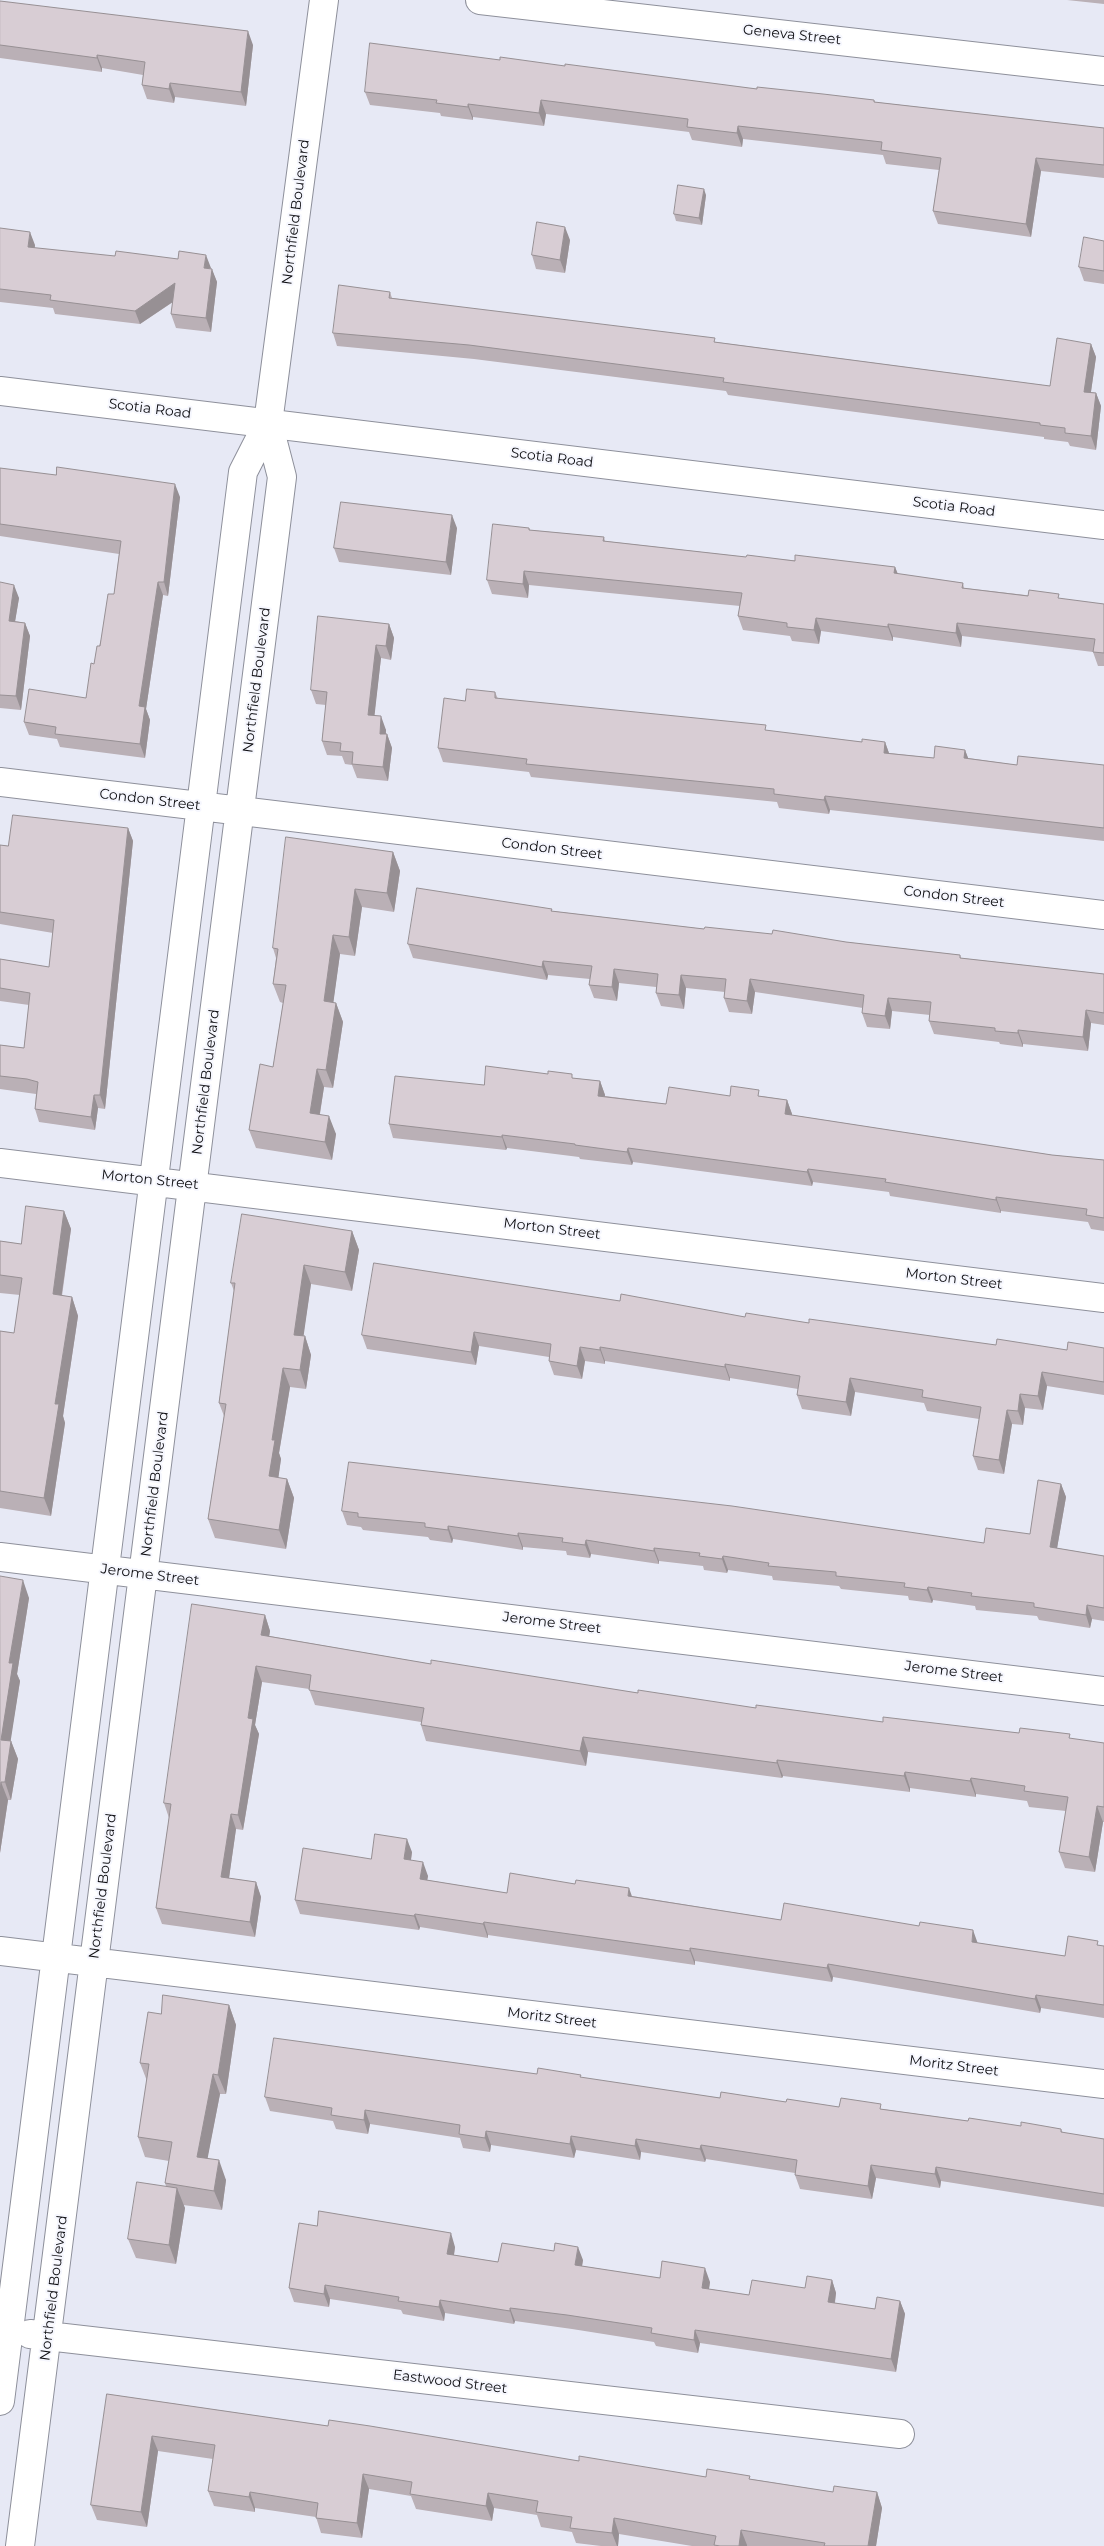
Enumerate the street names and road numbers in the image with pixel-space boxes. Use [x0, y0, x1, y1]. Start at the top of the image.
street label: Geneva Street [742, 21, 842, 49]
street label: Northfield Boulevard [279, 138, 313, 286]
street label: Scotia Road [108, 396, 192, 422]
street label: Scotia Road [510, 445, 594, 471]
street label: Scotia Road [912, 494, 996, 520]
street label: Northfield Boulevard [240, 606, 274, 754]
street label: Condon Street [99, 785, 201, 815]
street label: Condon Street [501, 834, 603, 864]
street label: Condon Street [903, 882, 1005, 912]
street label: Northfield Boulevard [189, 1008, 223, 1156]
street label: Morton Street [101, 1167, 199, 1193]
street label: Morton Street [503, 1215, 601, 1243]
street label: Morton Street [905, 1265, 1003, 1293]
street label: Northfield Boulevard [138, 1410, 172, 1558]
street label: Jerome Street [100, 1561, 200, 1589]
street label: Jerome Street [502, 1609, 602, 1637]
street label: Jerome Street [904, 1658, 1004, 1686]
street label: Northfield Boulevard [86, 1812, 120, 1960]
street label: Moritz Street [506, 2004, 598, 2032]
street label: Moritz Street [908, 2052, 1000, 2080]
street label: Northfield Boulevard [37, 2214, 71, 2362]
street label: Eastwood Street [392, 2367, 508, 2397]

